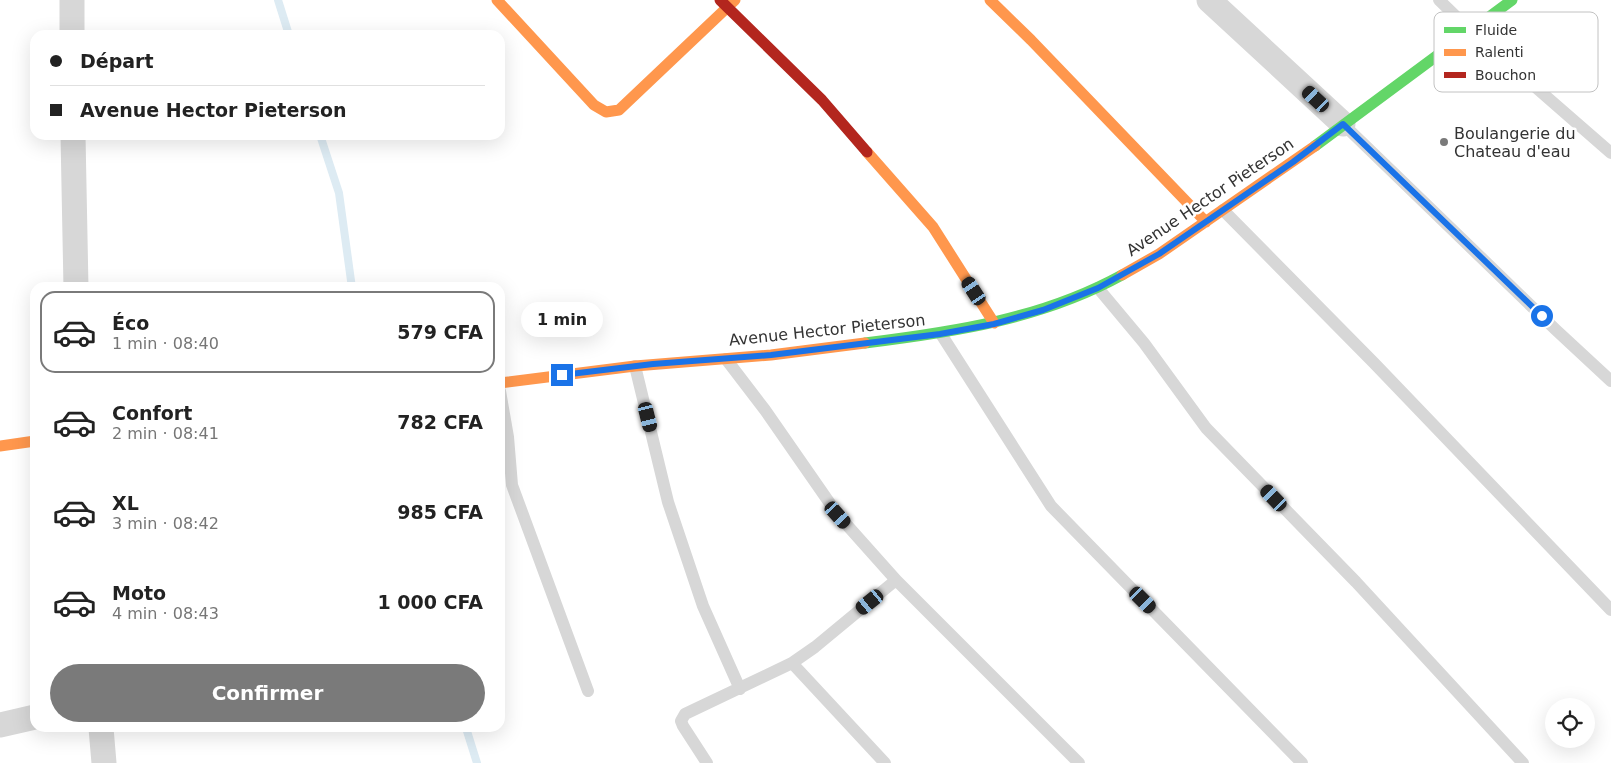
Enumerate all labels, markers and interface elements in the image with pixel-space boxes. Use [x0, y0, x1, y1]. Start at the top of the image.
legend [1434, 12, 1598, 92]
text: Fluide [1475, 22, 1517, 38]
text: Ralenti [1475, 44, 1524, 60]
text: Départ [80, 50, 154, 72]
text: Bouchon [1475, 67, 1536, 83]
car [1299, 83, 1332, 115]
text: Avenue Hector Pieterson [80, 99, 347, 121]
place label: Boulangerie du Chateau d'eau [1454, 124, 1576, 161]
street label: Avenue Hector Pieterson [1123, 134, 1297, 260]
marker: Boulangerie du Chateau d'eau [1438, 136, 1450, 148]
car [959, 274, 988, 308]
callout: 1 min [521, 302, 603, 338]
route start [1531, 305, 1553, 327]
icon: car [52, 310, 97, 355]
text: 1 min [537, 310, 587, 329]
street label: Avenue Hector Pieterson [728, 310, 926, 350]
text: Éco [112, 312, 149, 334]
text: 579 CFA [397, 321, 483, 343]
text: 1 min · 08:40 [112, 334, 219, 353]
route end [551, 364, 573, 386]
icon: car [52, 400, 97, 445]
car [637, 401, 658, 433]
text: Confort [112, 402, 192, 424]
text: 782 CFA [397, 411, 483, 433]
text: 2 min · 08:41 [112, 424, 219, 443]
car [1258, 482, 1289, 514]
icon: car [52, 490, 97, 535]
text: XL [112, 492, 139, 514]
car [822, 499, 853, 531]
text: 985 CFA [397, 501, 483, 523]
text: 3 min · 08:42 [112, 514, 219, 533]
icon: car [52, 580, 97, 625]
text: Moto [112, 582, 166, 604]
car [1127, 584, 1158, 616]
car [853, 587, 886, 617]
text: 1 000 CFA [377, 591, 483, 613]
text: 4 min · 08:43 [112, 604, 219, 623]
button: Confirmer [50, 664, 485, 722]
map controls [1545, 698, 1595, 748]
button: locate [1545, 698, 1595, 748]

